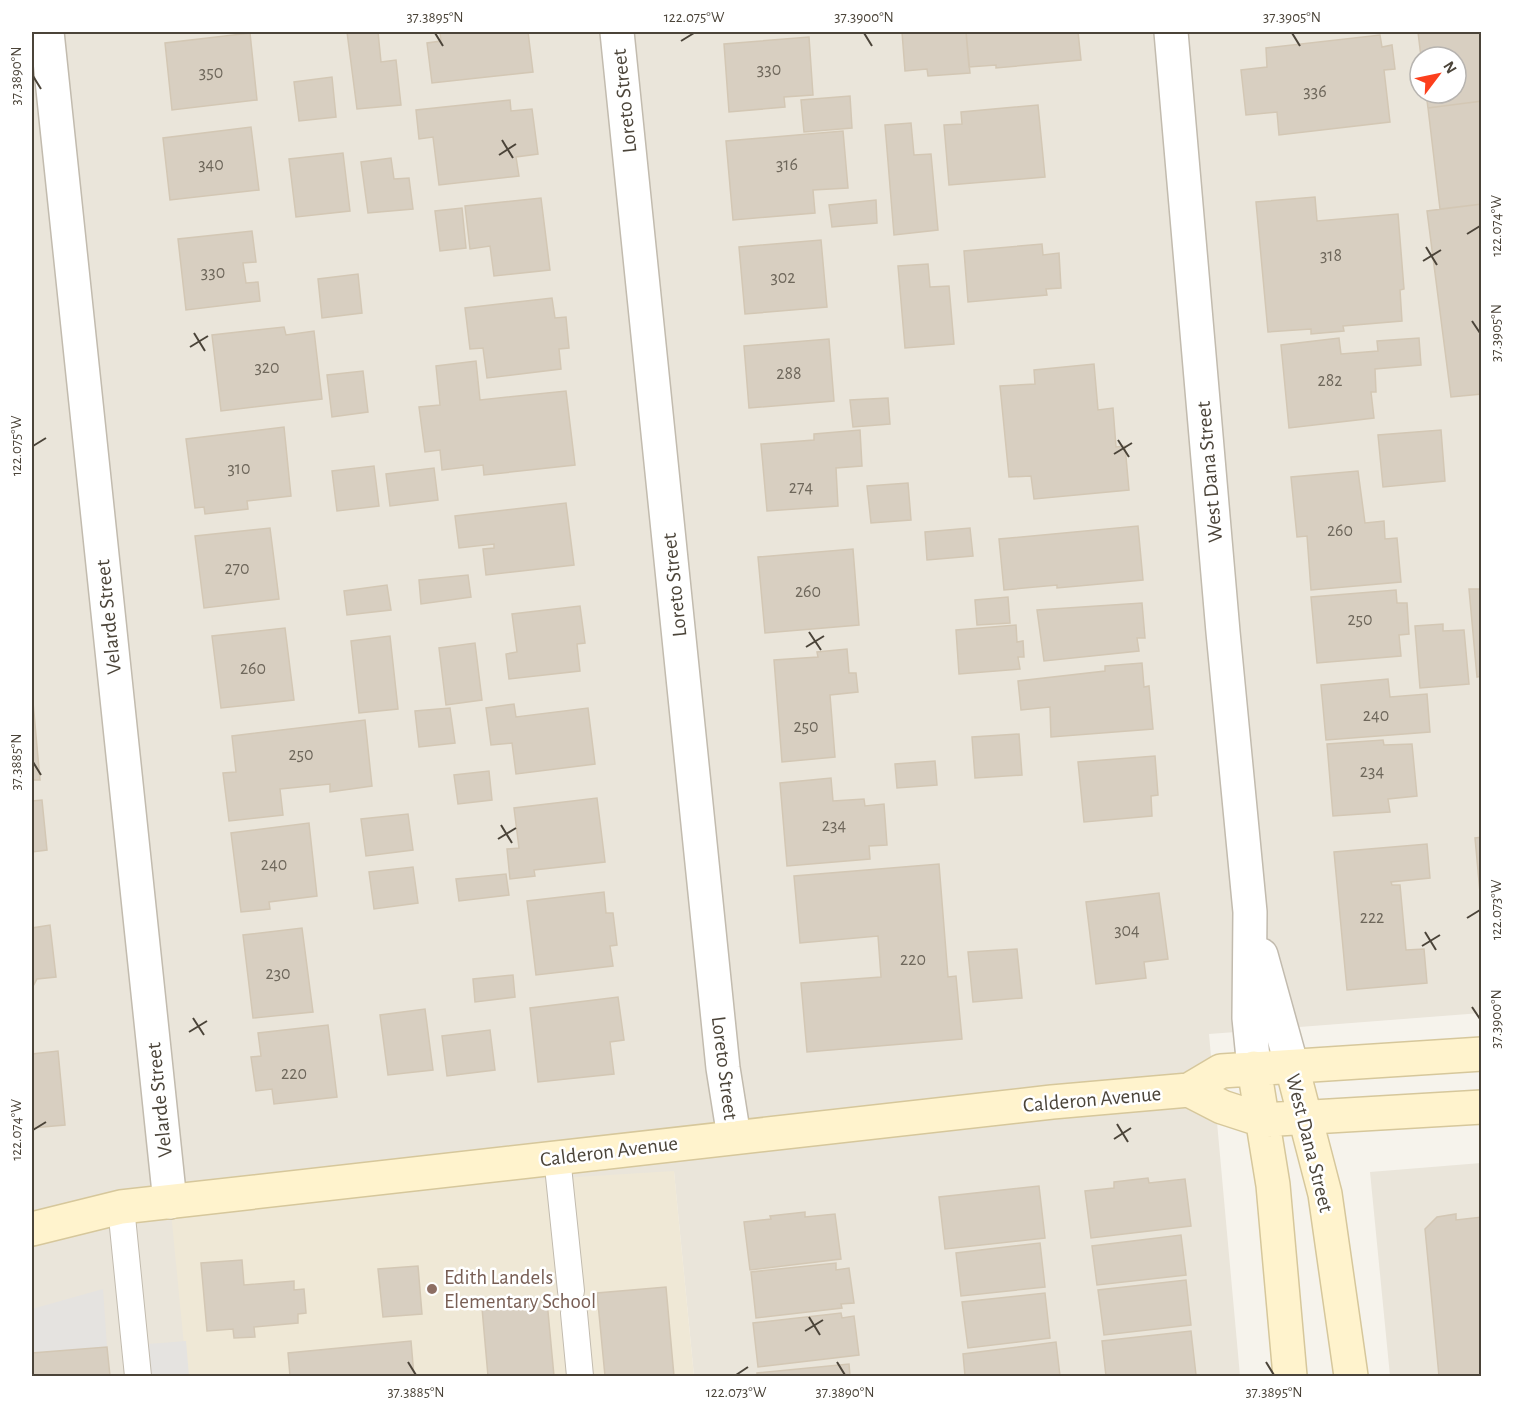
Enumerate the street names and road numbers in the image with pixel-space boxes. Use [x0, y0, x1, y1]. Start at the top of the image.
street label: Loreto Street [609, 48, 640, 154]
street label: West Dana Street [1193, 400, 1226, 544]
street label: Loreto Street [659, 532, 690, 638]
street label: Velarde Street [92, 558, 125, 675]
street label: Loreto Street [708, 1015, 741, 1122]
street label: Velarde Street [143, 1041, 176, 1158]
street label: West Dana Street [1282, 1072, 1337, 1215]
street label: Calderon Avenue [1022, 1083, 1162, 1116]
street label: Calderon Avenue [539, 1133, 679, 1170]

